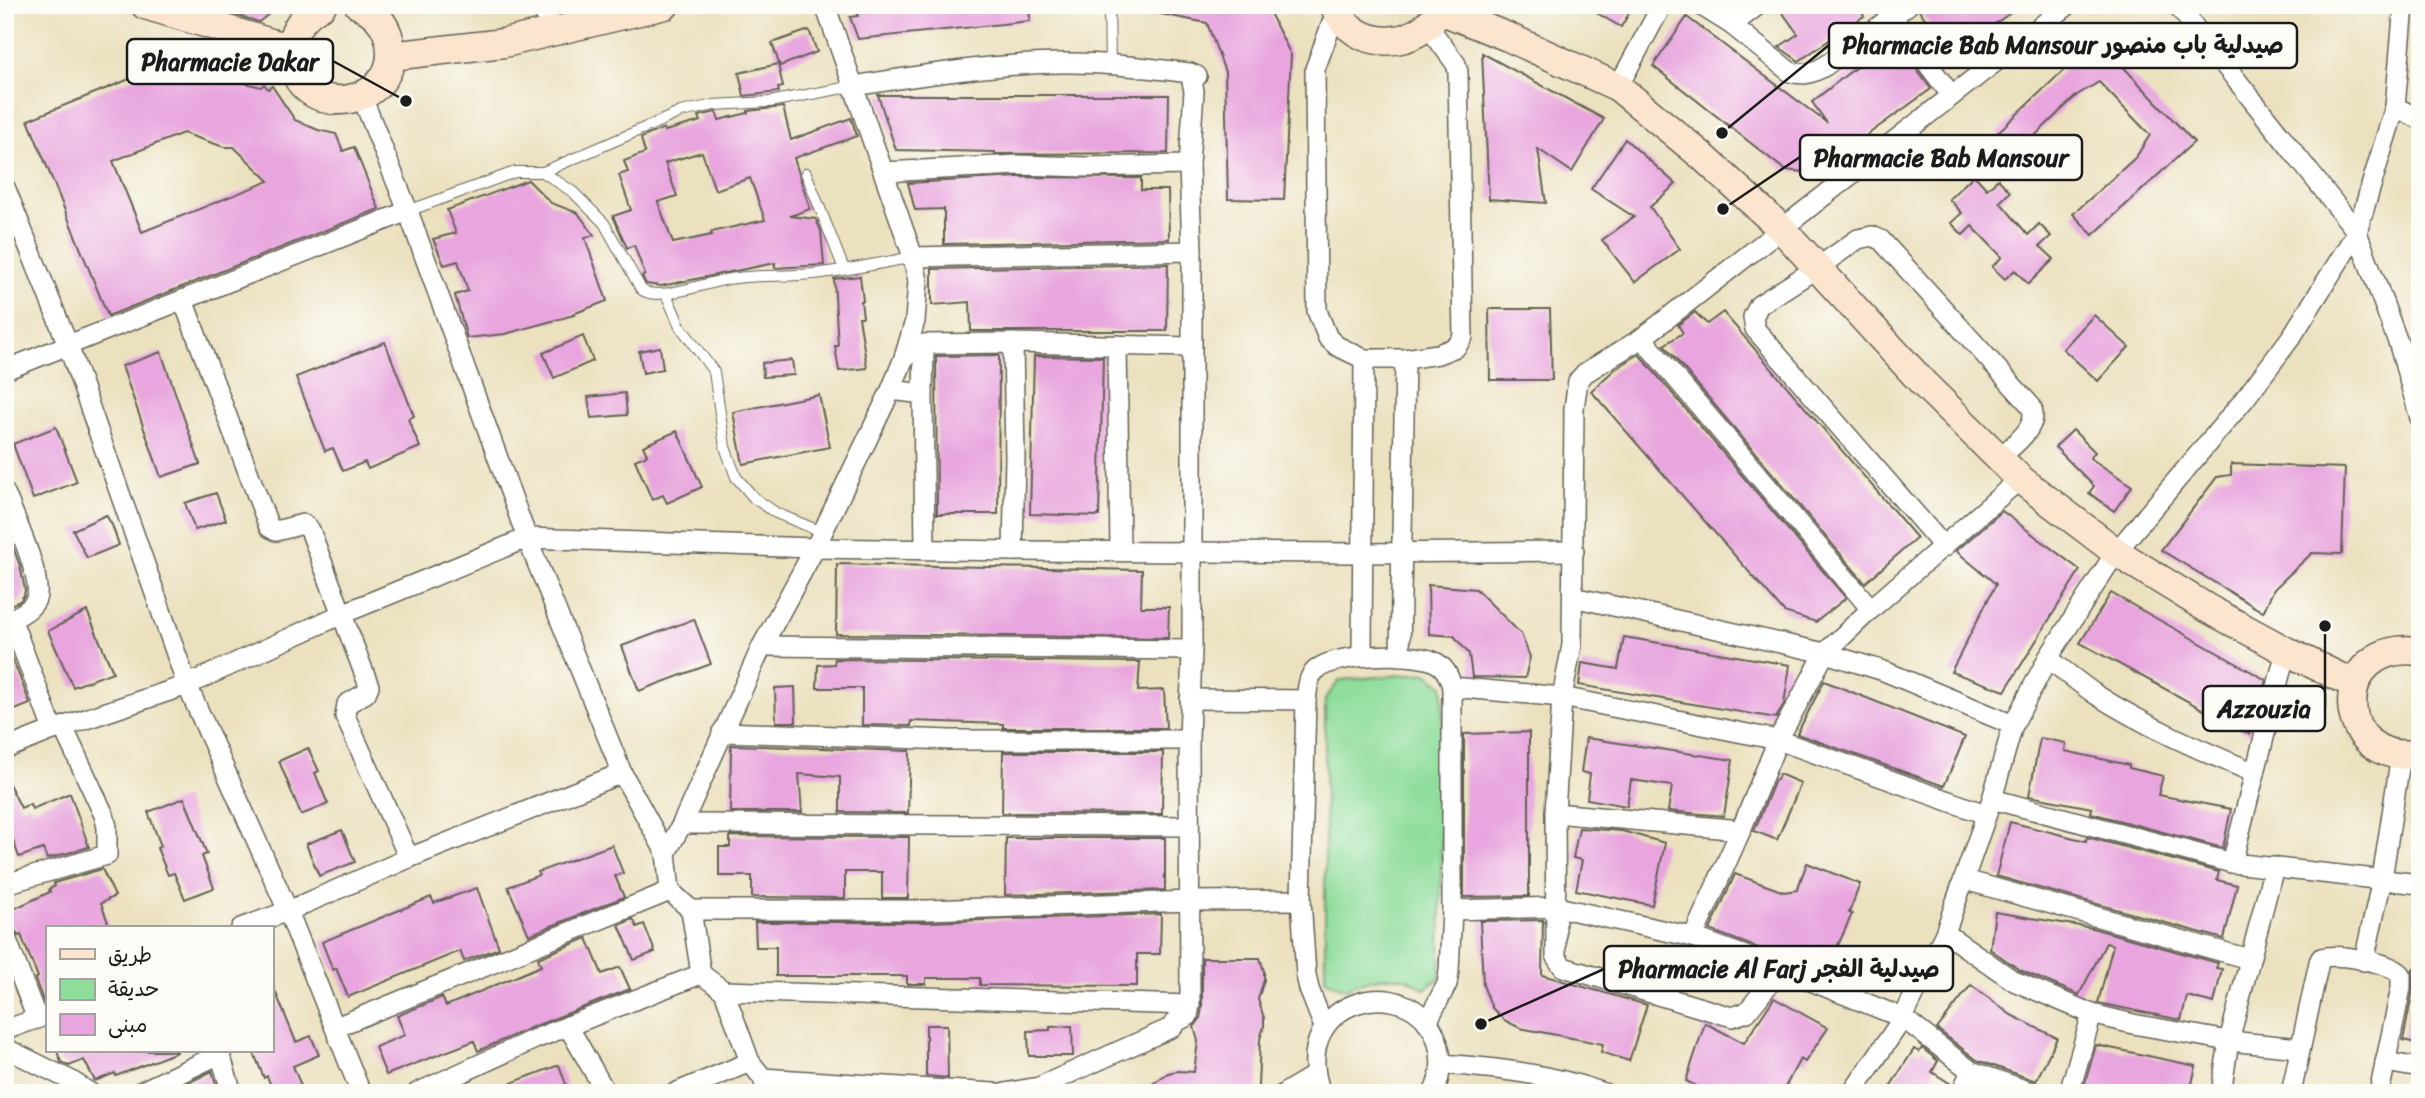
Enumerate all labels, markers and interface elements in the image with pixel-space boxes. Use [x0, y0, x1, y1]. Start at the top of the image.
callout: Pharmacie Bab Mansour صيدلية باب منصور [1829, 23, 2297, 68]
text: Pharmacie Bab Mansour صيدلية باب منصور [1842, 24, 2284, 66]
callout: Pharmacie Dakar [127, 39, 333, 84]
text: Pharmacie Dakar [141, 41, 321, 83]
callout: Pharmacie Bab Mansour [1800, 135, 2082, 180]
text: Pharmacie Bab Mansour [1814, 137, 2070, 179]
callout: Azzouzia [2203, 686, 2325, 731]
text: Azzouzia [2216, 688, 2311, 730]
legend [46, 926, 273, 1052]
text: طريق [108, 936, 152, 974]
callout: Pharmacie Al Farj صيدلية الفجر [1604, 946, 1953, 991]
text: Pharmacie Al Farj صيدلية الفجر [1618, 948, 1940, 990]
text: حديقة [108, 970, 159, 1008]
text: مبنى [108, 1006, 147, 1044]

